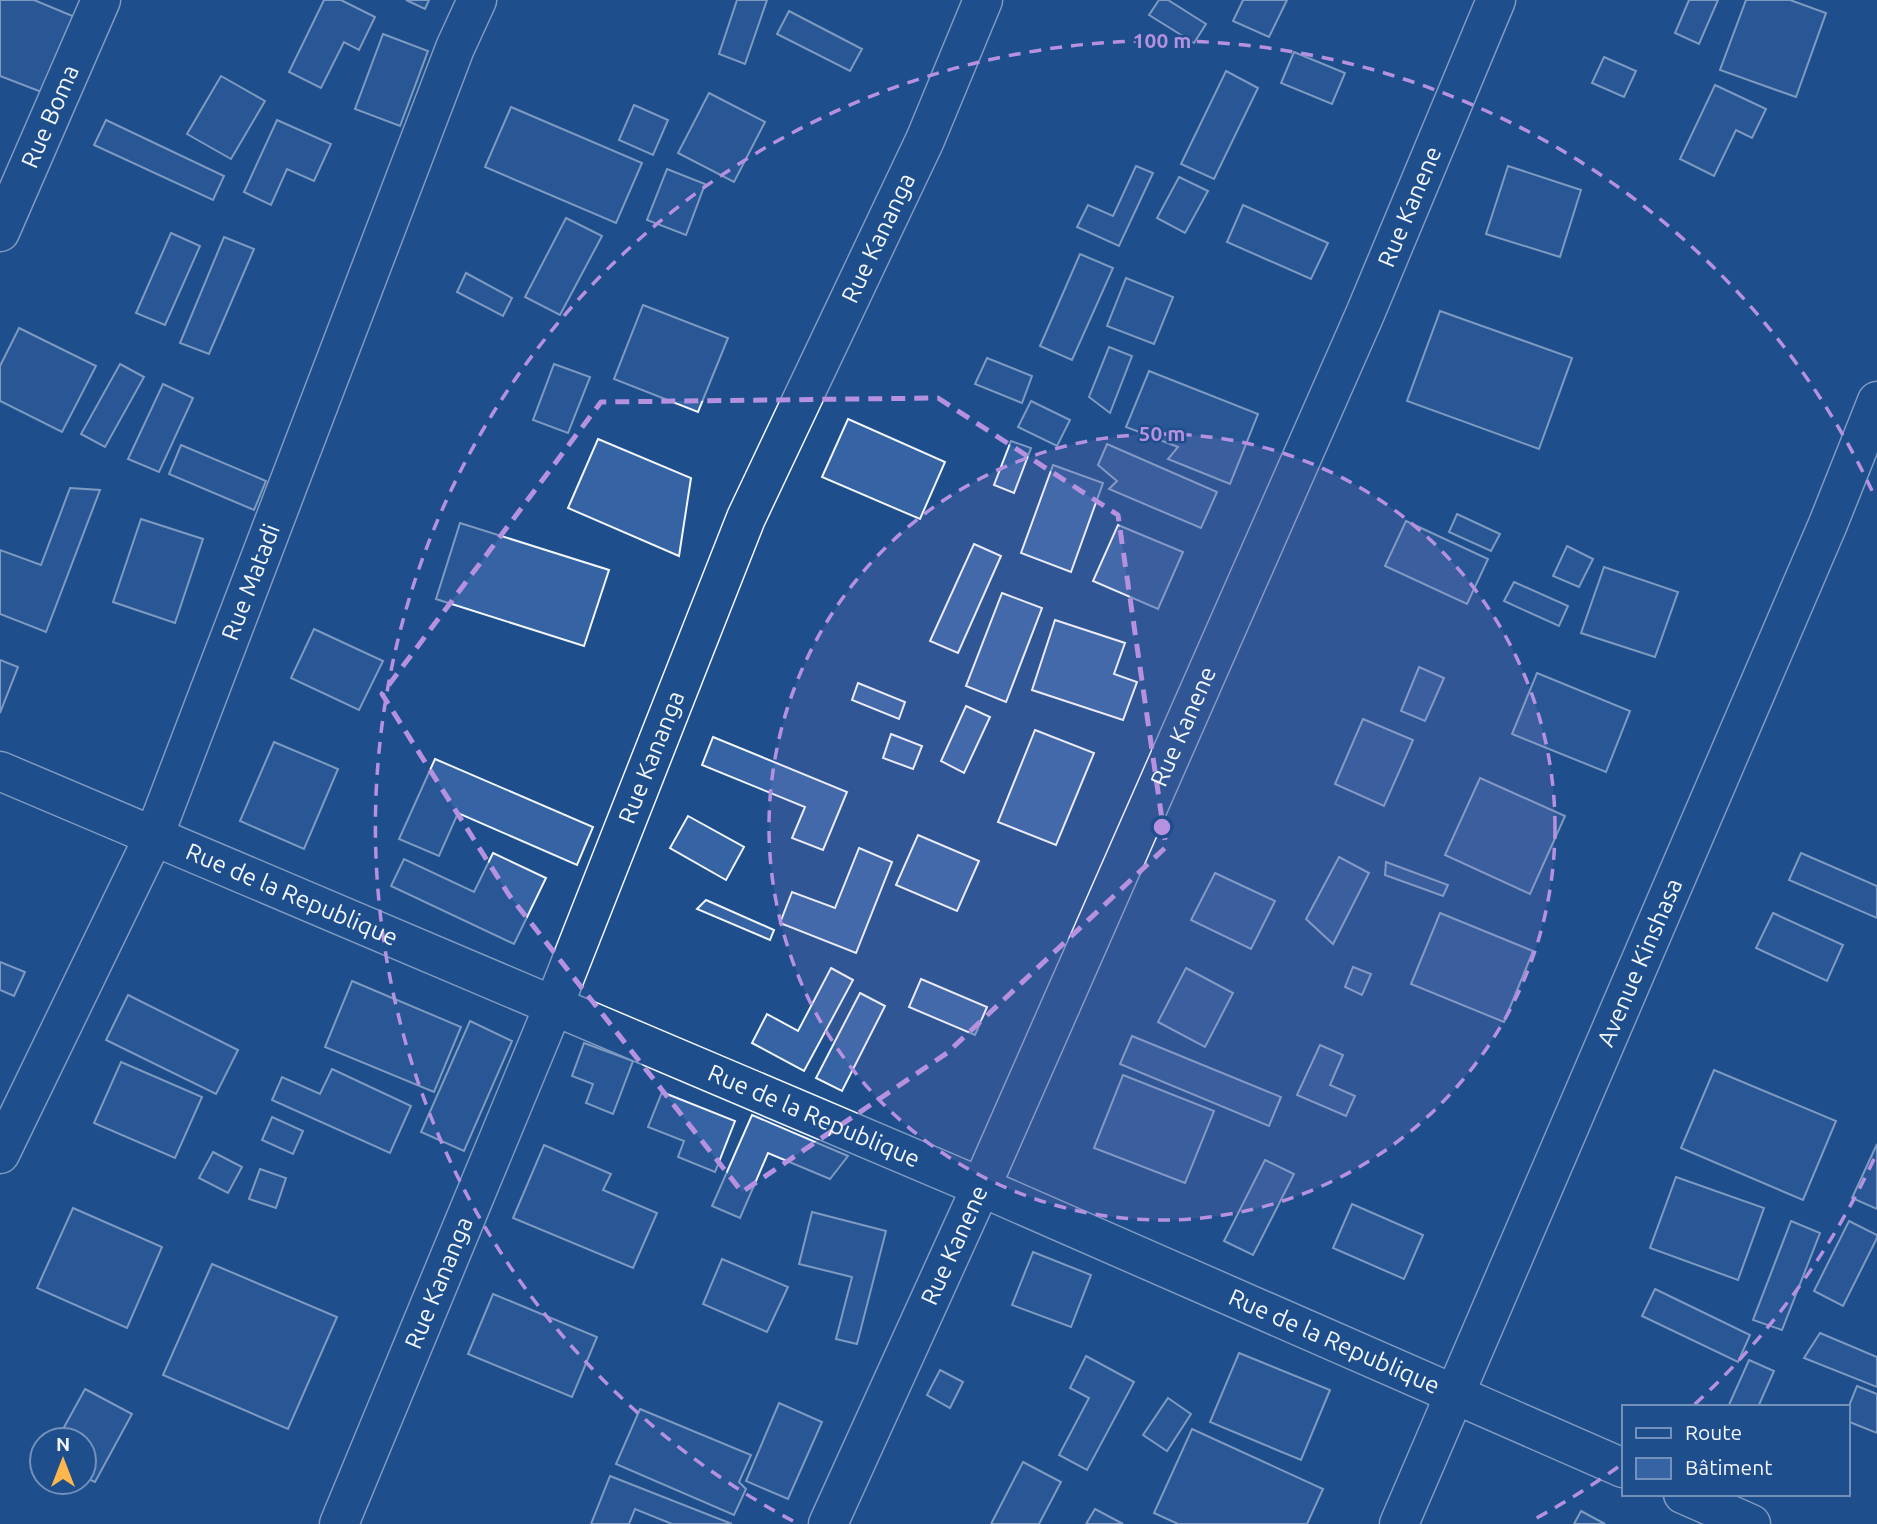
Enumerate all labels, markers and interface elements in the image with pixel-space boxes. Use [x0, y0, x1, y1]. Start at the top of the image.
text: 100 m [1133, 28, 1191, 52]
street label: Rue Boma [16, 61, 84, 172]
street label: Rue Kanene [1372, 142, 1446, 271]
street label: Rue Kananga [836, 169, 920, 307]
text: 50 m [1139, 421, 1185, 445]
street label: Rue Matadi [216, 520, 285, 644]
street label: Rue Kanene [1145, 662, 1221, 791]
street label: Rue Kananga [613, 687, 689, 827]
centre of rings [1150, 815, 1174, 839]
street label: Rue de la Republique [182, 837, 402, 951]
street label: Avenue Kinshasa [1591, 874, 1687, 1050]
street label: Rue de la Republique [704, 1059, 924, 1173]
street label: Rue Kanene [915, 1181, 993, 1309]
street label: Rue Kananga [399, 1213, 478, 1353]
street label: Rue de la Republique [1225, 1283, 1444, 1399]
legend [1622, 1405, 1849, 1496]
text: Route [1685, 1420, 1742, 1444]
north arrow [28, 1426, 98, 1496]
text: N [56, 1433, 70, 1455]
text: Bâtiment [1685, 1455, 1772, 1479]

